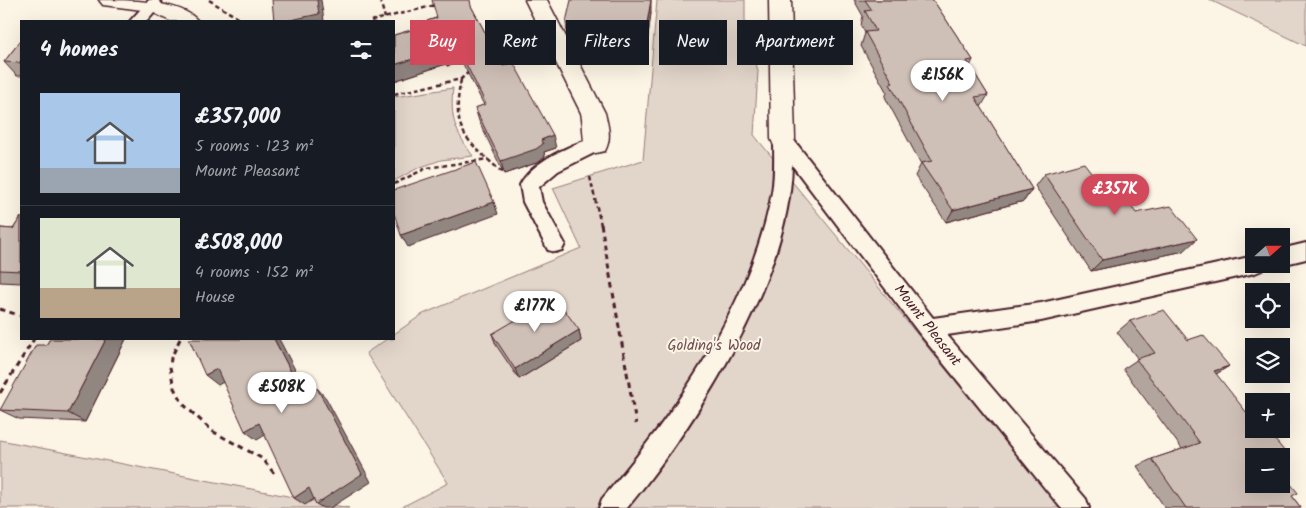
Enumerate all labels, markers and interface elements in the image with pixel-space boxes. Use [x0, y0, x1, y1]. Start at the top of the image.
chip: Buy [410, 20, 475, 65]
chip: Rent [485, 20, 556, 65]
chip: Filters [566, 20, 649, 65]
chip: New [659, 20, 727, 65]
chip: Apartment [737, 20, 853, 65]
text: 4 homes [40, 34, 118, 67]
icon: filters [347, 36, 375, 64]
pin: £156K [908, 59, 978, 102]
text: £156K [922, 63, 964, 88]
text: £357,000 [195, 101, 280, 134]
icon: home [80, 113, 140, 173]
text: 5 rooms · 123 m² [195, 134, 314, 159]
text: Mount Pleasant [195, 159, 300, 184]
pin: £357K [1080, 174, 1150, 216]
text: £357K [1092, 177, 1138, 202]
text: £508,000 [195, 227, 282, 260]
north arrow [1245, 228, 1290, 272]
map controls [1245, 228, 1290, 493]
icon: home [80, 238, 140, 298]
text: 4 rooms · 152 m² [195, 260, 313, 285]
street label: Mount Pleasant [887, 279, 967, 372]
button: locate [1245, 283, 1290, 328]
text: House [195, 285, 235, 310]
pin: £177K [500, 290, 570, 333]
text: £177K [514, 294, 556, 319]
park label: Golding's Wood [667, 334, 761, 358]
button: layers [1245, 338, 1290, 383]
pin: £508K [247, 372, 317, 414]
text: £508K [258, 375, 306, 400]
button: + [1245, 393, 1290, 438]
button: − [1245, 448, 1290, 493]

